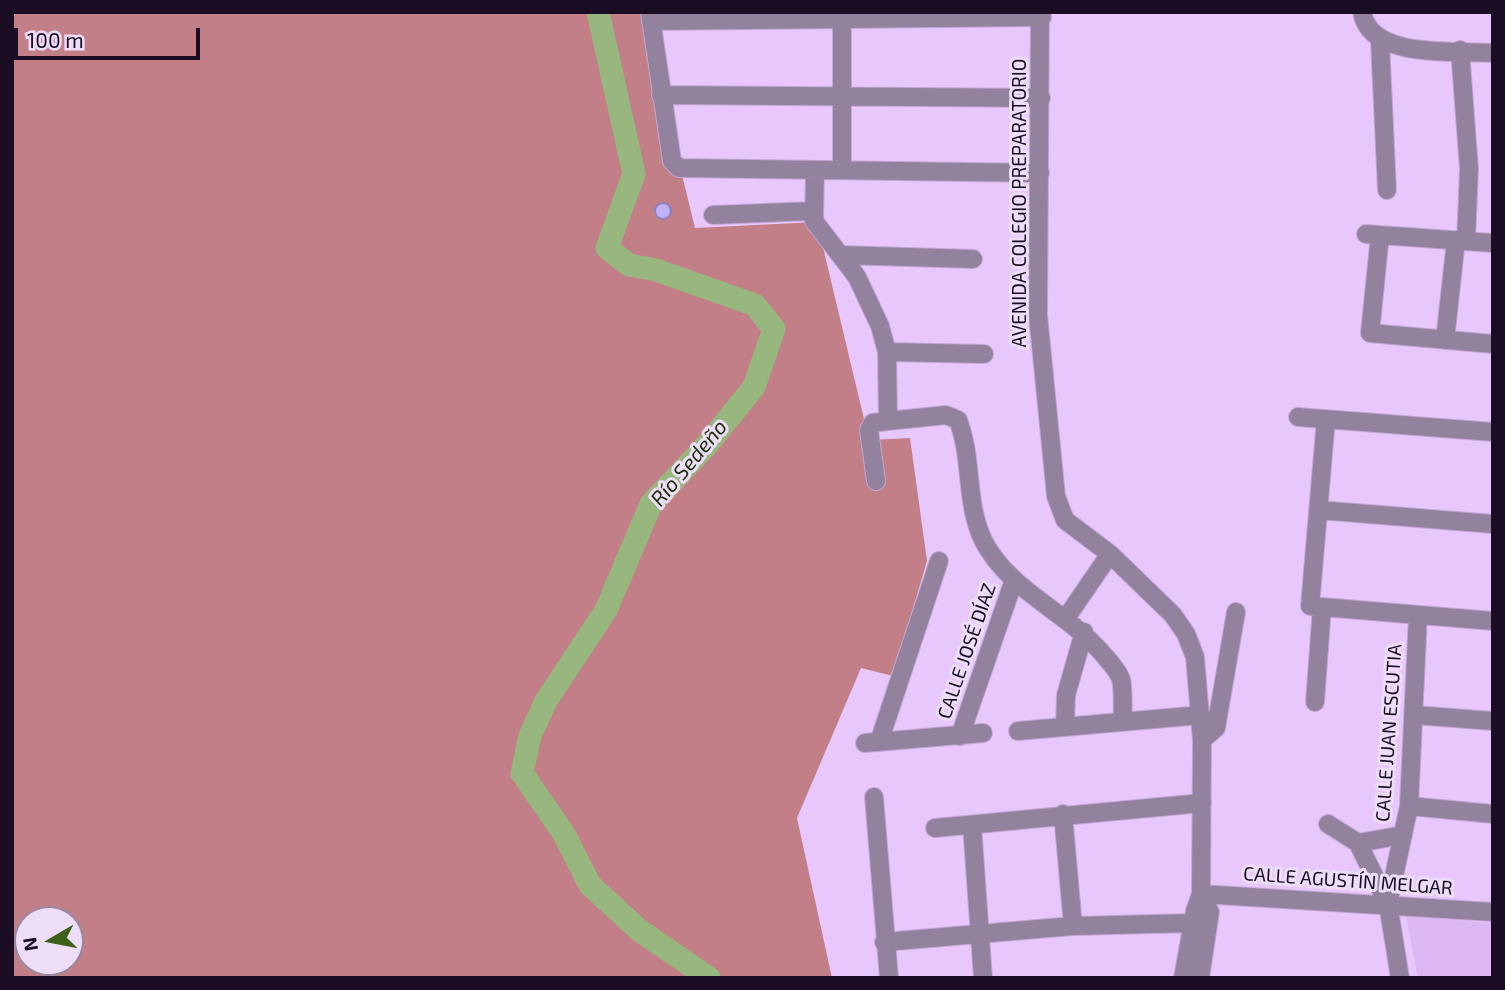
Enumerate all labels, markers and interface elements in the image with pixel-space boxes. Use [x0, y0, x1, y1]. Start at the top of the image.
scale bar [18, 14, 203, 58]
text: 100 m [27, 27, 84, 52]
street label: AVENIDA COLEGIO PREPARATORIO [1009, 58, 1031, 348]
water label: Río Sedeño [646, 415, 732, 511]
street label: CALLE JOSÉ DÍAZ [933, 580, 1001, 722]
street label: CALLE JUAN ESCUTIA [1371, 643, 1407, 823]
street label: CALLE AGUSTÍN MELGAR [1242, 862, 1454, 900]
north arrow [14, 906, 84, 976]
text: N [17, 936, 42, 953]

